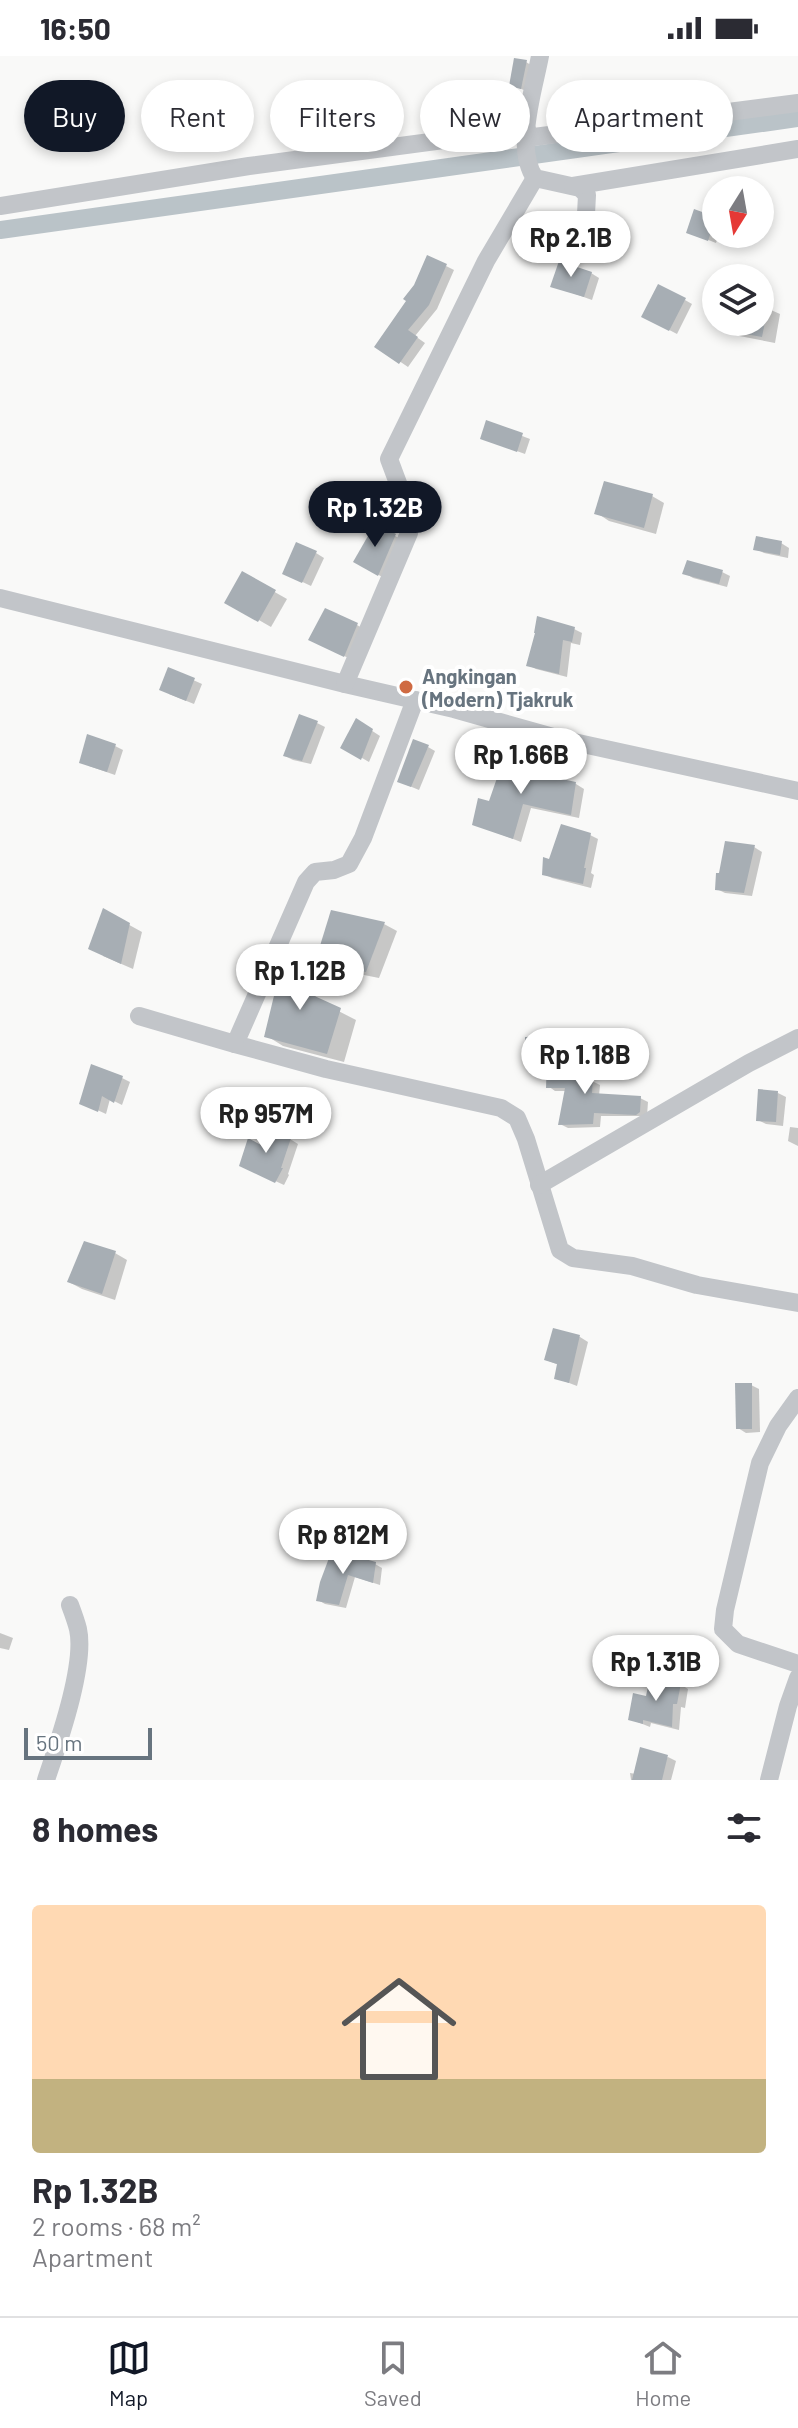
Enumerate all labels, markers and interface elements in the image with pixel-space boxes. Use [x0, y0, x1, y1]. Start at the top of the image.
text: 16:50 [40, 10, 111, 46]
chip: Buy [24, 80, 125, 152]
chip: Rent [141, 80, 254, 152]
chip: Filters [270, 80, 404, 152]
chip: New [420, 80, 530, 152]
chip: Apartment [546, 80, 733, 152]
north arrow [702, 176, 774, 248]
map controls [702, 176, 774, 336]
pin: Rp 2.1B [497, 211, 645, 279]
text: Rp 2.1B [530, 221, 612, 252]
button: layers [702, 264, 774, 336]
pin: Rp 1.32B [292, 481, 458, 549]
text: Rp 1.32B [327, 491, 423, 522]
place label: Angkingan (Modern) Tjakruk [421, 664, 574, 711]
marker: Angkingan (Modern) Tjakruk [397, 678, 415, 696]
pin: Rp 1.66B [438, 728, 604, 796]
text: Rp 1.66B [473, 738, 569, 769]
pin: Rp 1.12B [217, 944, 383, 1012]
text: Rp 1.12B [254, 954, 346, 985]
pin: Rp 1.18B [502, 1028, 668, 1096]
text: Rp 1.18B [539, 1038, 631, 1069]
pin: Rp 957M [192, 1087, 340, 1155]
text: Rp 957M [218, 1097, 314, 1128]
pin: Rp 812M [269, 1508, 417, 1576]
text: Rp 812M [297, 1518, 389, 1549]
pin: Rp 1.31B [573, 1635, 739, 1703]
text: Rp 1.31B [610, 1645, 702, 1676]
scale bar [24, 1724, 152, 1760]
text: 50 m [36, 1729, 82, 1755]
icon: filters [722, 1806, 766, 1850]
text: 8 homes [32, 1808, 158, 1849]
icon: home [327, 1957, 471, 2101]
text: Rp 1.32B [32, 2169, 159, 2210]
text: 2 rooms · 68 m² [32, 2210, 201, 2241]
text: Apartment [32, 2241, 153, 2272]
tab: Map [107, 2336, 151, 2410]
tab: Saved [364, 2336, 422, 2410]
tab: Home [635, 2336, 691, 2410]

